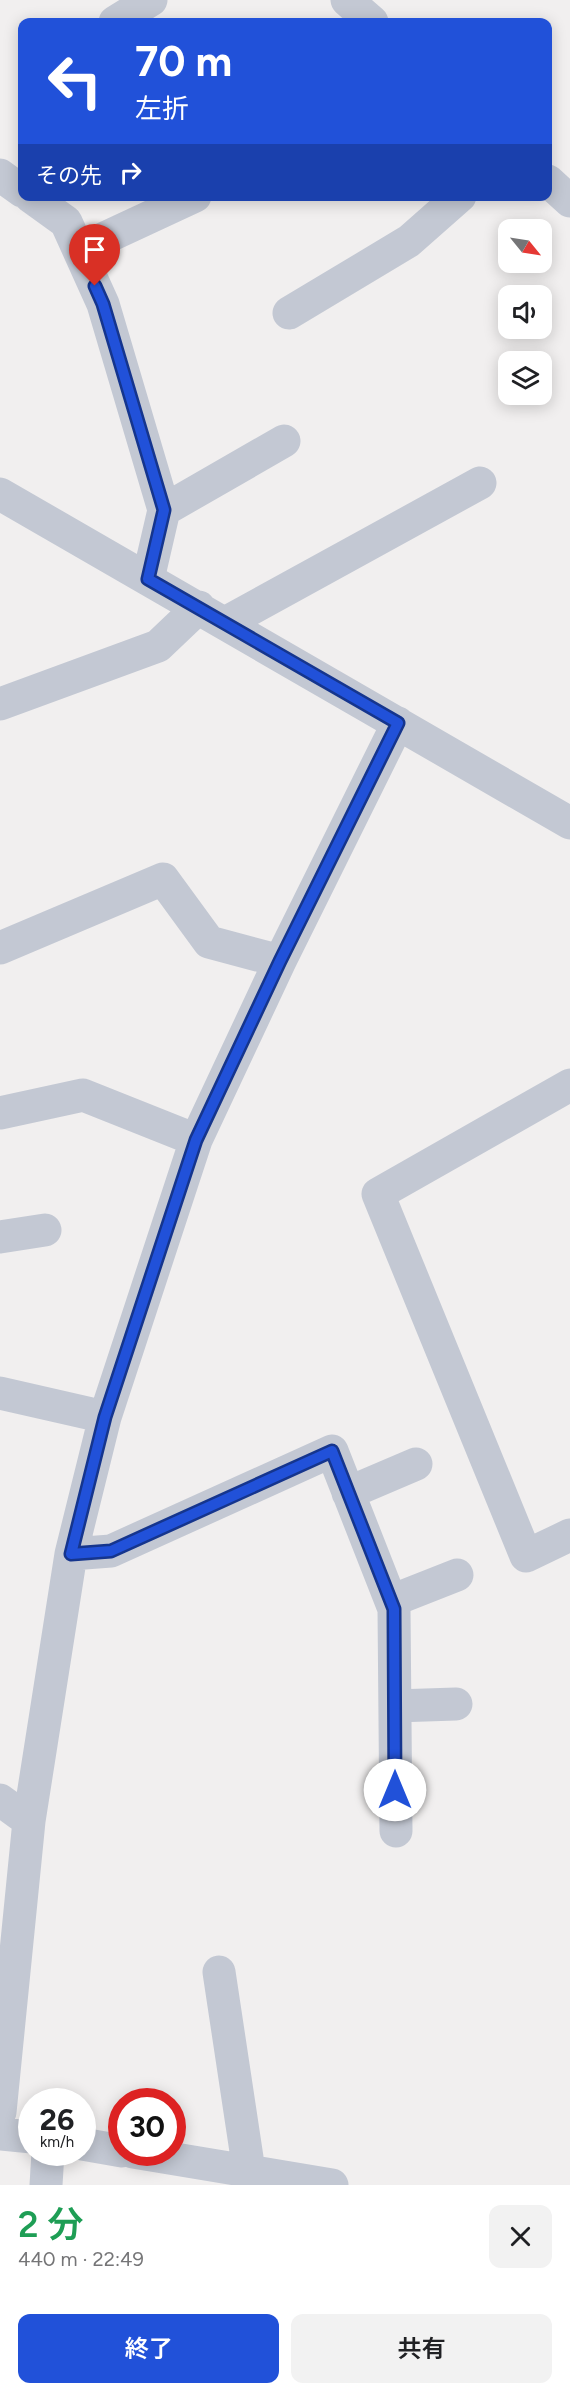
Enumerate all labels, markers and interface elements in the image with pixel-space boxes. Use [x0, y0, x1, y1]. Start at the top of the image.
text: 70 m [135, 36, 232, 87]
icon: left [36, 42, 114, 120]
text: 左折 [135, 92, 189, 125]
icon: right [114, 156, 147, 189]
text: その先 [36, 162, 102, 189]
north arrow [498, 219, 552, 273]
map controls [498, 219, 552, 405]
pin [69, 224, 120, 286]
icon: arrive [78, 233, 111, 266]
button: sound [498, 285, 552, 339]
button: layers [498, 351, 552, 405]
position arrow [363, 1758, 427, 1822]
speed limit sign: 30 [108, 2088, 186, 2166]
text: 26 [40, 2101, 74, 2138]
text: km/h [40, 2133, 74, 2151]
text: 2 分 [18, 2203, 83, 2246]
button: close [489, 2205, 552, 2268]
text: 440 m · 22:49 [18, 2247, 144, 2271]
button: 終了 [18, 2314, 279, 2383]
button: 共有 [291, 2314, 552, 2383]

